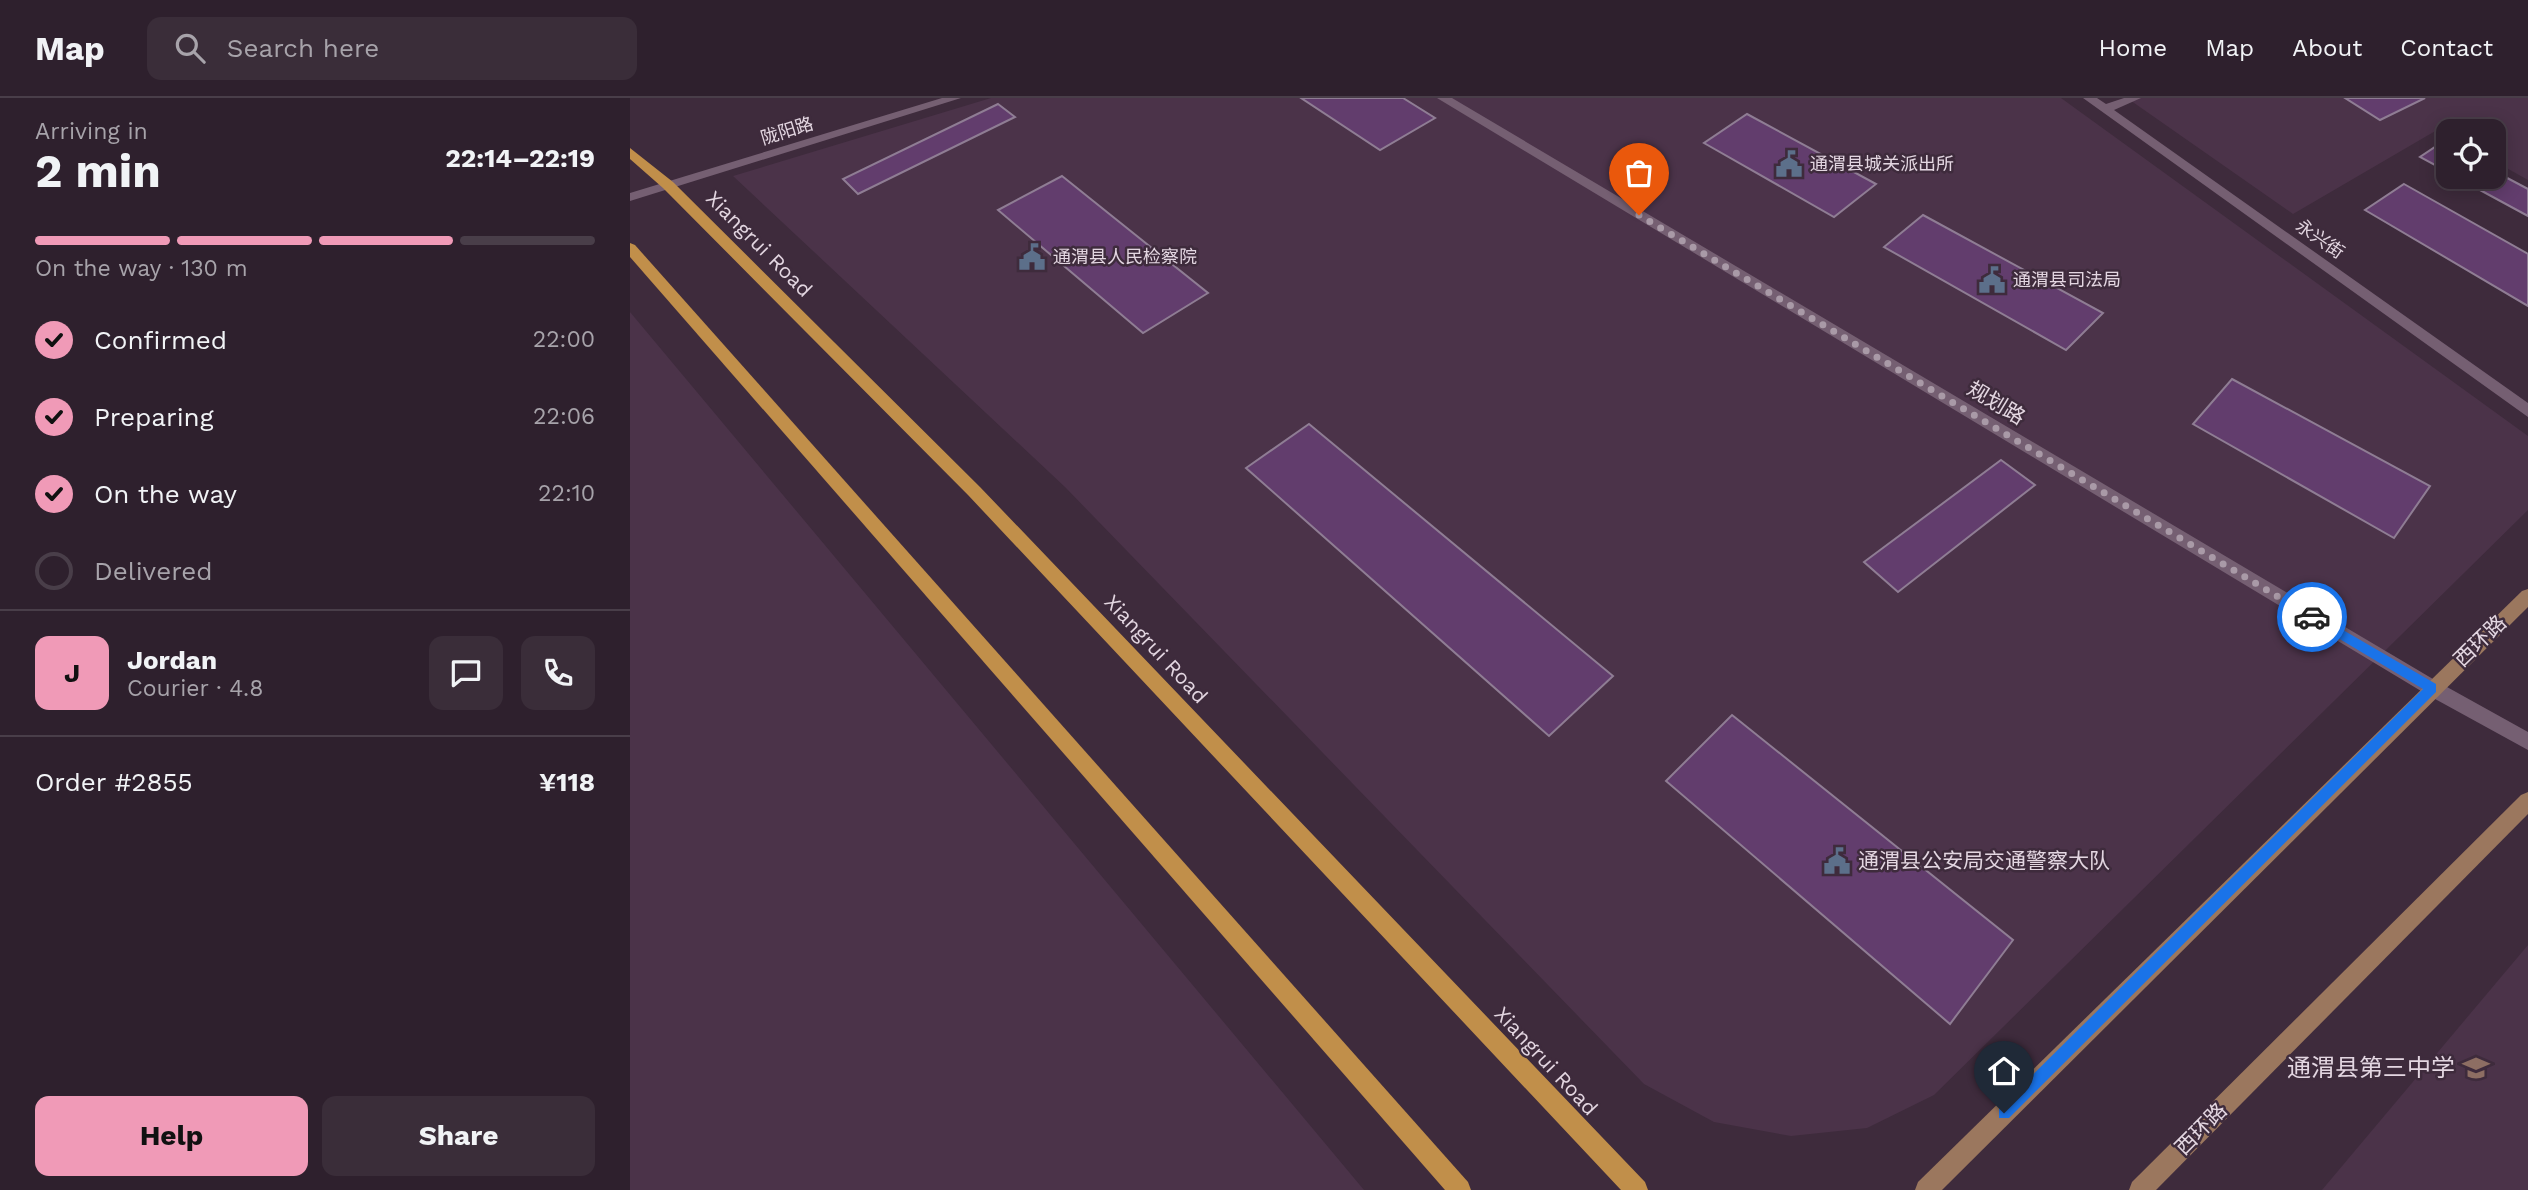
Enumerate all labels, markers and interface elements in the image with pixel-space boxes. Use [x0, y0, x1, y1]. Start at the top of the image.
search box [147, 17, 637, 80]
text: Map [35, 29, 105, 68]
icon: search [171, 29, 209, 67]
text: Search here [227, 33, 379, 63]
text: Home [2099, 34, 2167, 62]
text: Map [2205, 34, 2254, 62]
text: About [2292, 34, 2362, 62]
text: Contact [2400, 34, 2493, 62]
street label: 陇阳路 [758, 113, 816, 148]
text: Arriving in [35, 118, 148, 145]
map controls [2436, 119, 2506, 189]
button: locate [2436, 119, 2506, 189]
text: 22:14–22:19 [445, 143, 595, 173]
pin [1609, 143, 1669, 215]
text: 2 min [35, 144, 161, 198]
public building icon: 通渭县城关派出所 [1774, 149, 1804, 179]
place label: 通渭县城关派出所 [1810, 153, 1954, 174]
icon: bag [1620, 154, 1658, 192]
street label: Xiangrui Road [701, 185, 818, 302]
street label: 永兴街 [2292, 215, 2348, 263]
public building icon: 通渭县人民检察院 [1017, 242, 1047, 272]
place label: 通渭县人民检察院 [1053, 246, 1197, 267]
text: On the way · 130 m [35, 255, 248, 282]
public building icon: 通渭县司法局 [1977, 265, 2007, 295]
place label: 通渭县司法局 [2013, 269, 2121, 290]
icon: check [35, 321, 73, 359]
text: Confirmed [94, 325, 227, 355]
text: 22:00 [533, 326, 595, 353]
street label: 规划路 [1963, 376, 2030, 430]
icon: check [35, 398, 73, 436]
text: Preparing [94, 402, 214, 432]
text: 22:06 [533, 403, 595, 430]
icon: check [35, 475, 73, 513]
text: On the way [94, 479, 237, 509]
text: 22:10 [538, 480, 595, 507]
text: Delivered [94, 556, 213, 586]
courier [2277, 582, 2347, 652]
street label: Xiangrui Road [1100, 589, 1213, 708]
icon: car [2293, 598, 2331, 636]
street label: 西环路 [2448, 610, 2511, 672]
button: chat [429, 636, 503, 710]
button: phone [521, 636, 595, 710]
text: Jordan [127, 645, 217, 675]
text: J [64, 658, 80, 688]
text: Courier · 4.8 [127, 675, 263, 702]
text: Order #2855 [35, 767, 193, 797]
text: ¥118 [539, 767, 595, 797]
public building icon: 通渭县公安局交通警察大队 [1822, 846, 1852, 876]
place label: 通渭县公安局交通警察大队 [1858, 848, 2110, 873]
street label: Xiangrui Road [1490, 1001, 1603, 1120]
pin [1974, 1041, 2034, 1113]
icon: home [1985, 1052, 2023, 1090]
school or university icon: 通渭县第三中学 [2461, 1053, 2491, 1083]
place label: 通渭县第三中学 [2287, 1054, 2455, 1082]
button: Help [35, 1096, 308, 1176]
button: Share [322, 1096, 595, 1176]
street label: 西环路 [2170, 1098, 2232, 1160]

